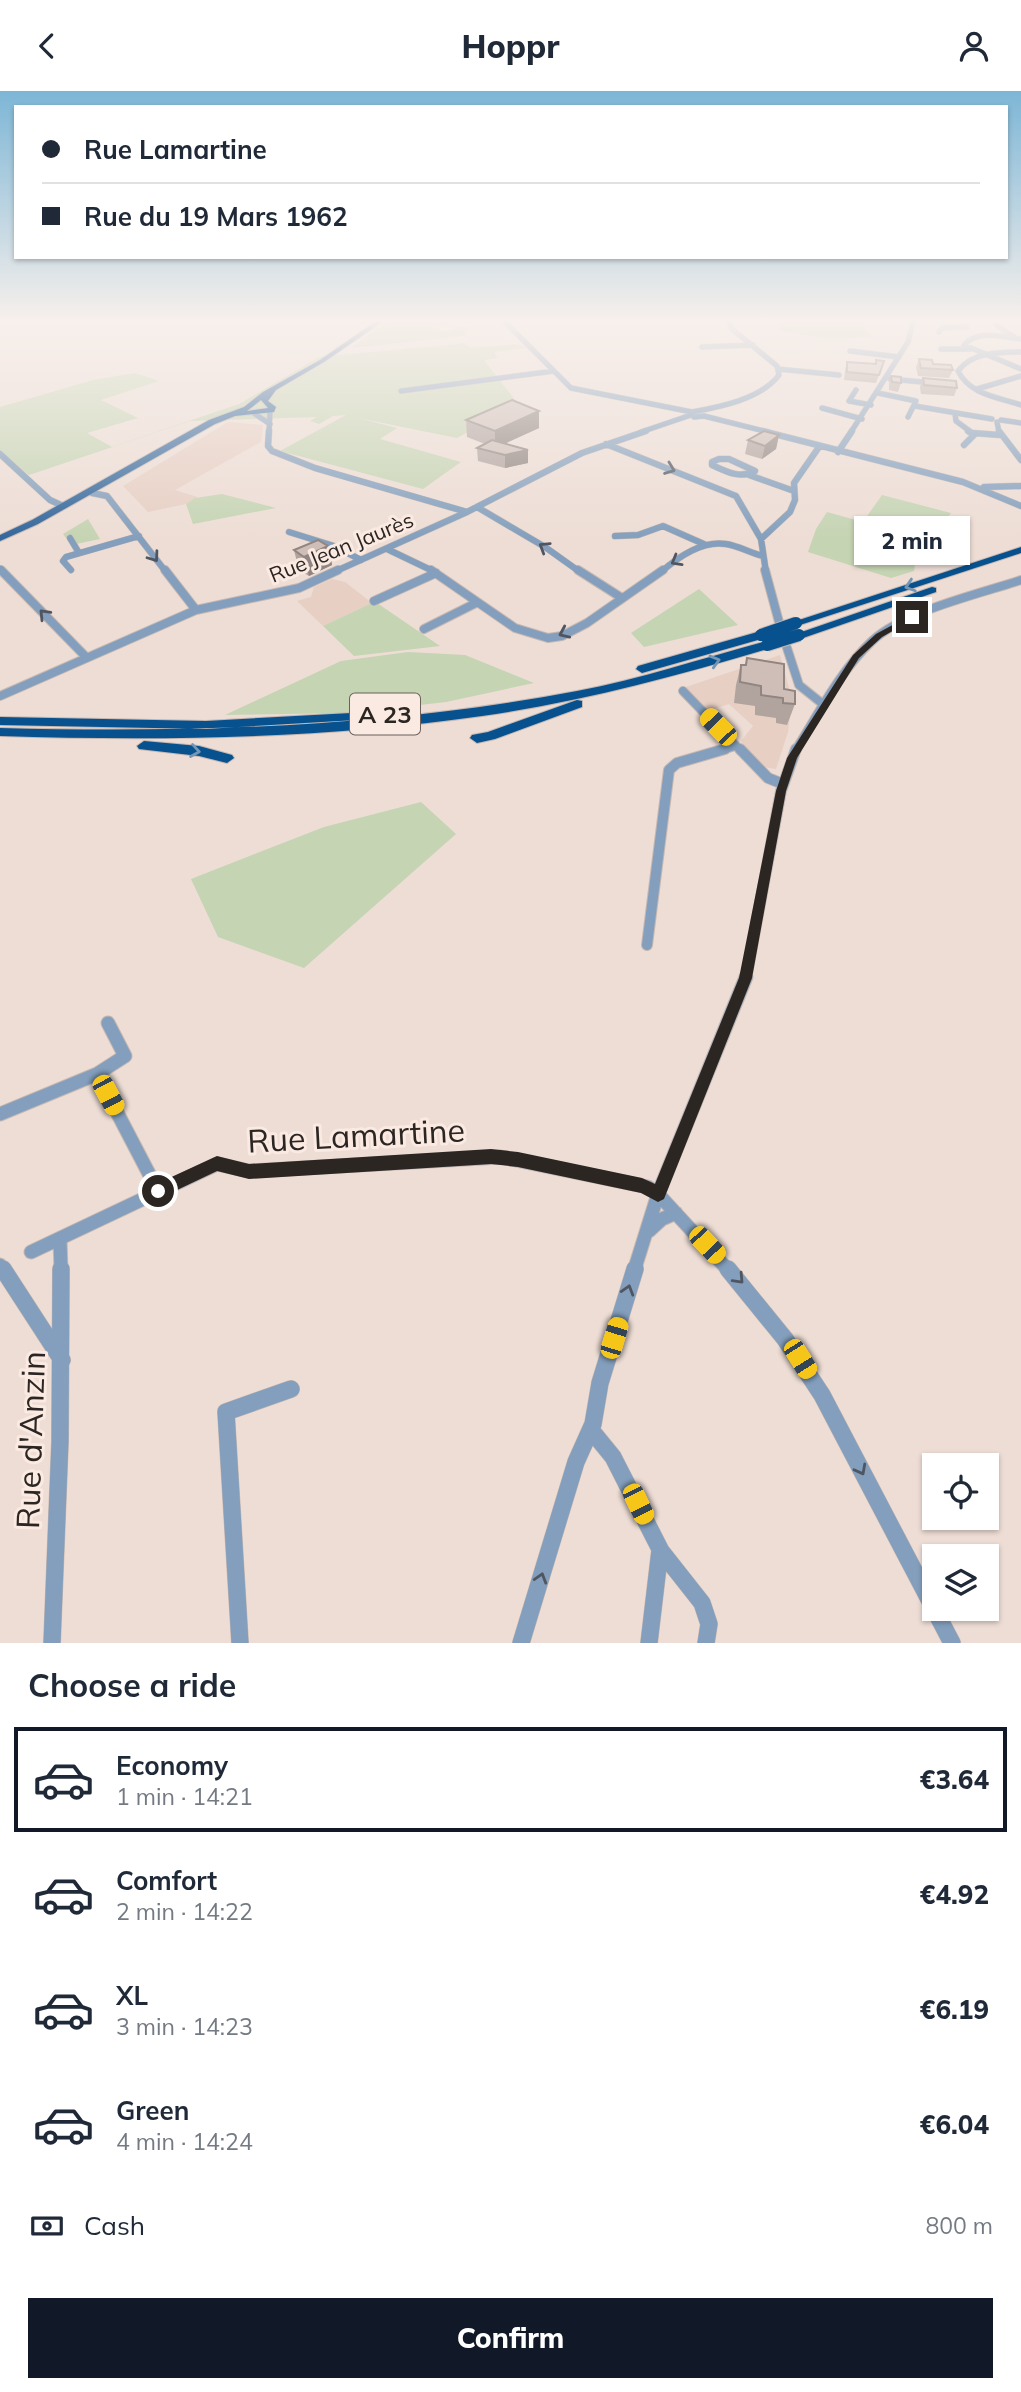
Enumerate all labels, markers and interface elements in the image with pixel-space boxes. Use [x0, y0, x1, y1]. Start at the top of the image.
text: Hoppr [462, 26, 559, 66]
icon: back [28, 27, 66, 65]
icon: person [955, 27, 993, 65]
text: Rue Lamartine [84, 133, 267, 166]
text: Rue du 19 Mars 1962 [84, 200, 348, 233]
one-way arrow [663, 461, 675, 475]
street label: Rue Jean Jaurès [265, 506, 417, 588]
callout: 2 min [854, 515, 970, 565]
text: 2 min [881, 526, 943, 555]
one-way arrow [539, 543, 552, 556]
one-way arrow [146, 549, 158, 562]
one-way arrow [671, 553, 684, 566]
one-way arrow [904, 578, 916, 593]
route end [896, 601, 928, 633]
one-way arrow [39, 609, 52, 622]
one-way arrow [559, 625, 571, 639]
one-way arrow [708, 655, 720, 670]
road number: A 23 [350, 693, 420, 735]
car [696, 705, 741, 749]
one-way arrow [189, 743, 201, 758]
car [89, 1072, 128, 1118]
street label: Rue Lamartine [246, 1109, 466, 1161]
route start [142, 1175, 174, 1207]
car [685, 1222, 730, 1268]
one-way arrow [730, 1271, 743, 1284]
one-way arrow [620, 1285, 635, 1297]
car [598, 1315, 631, 1361]
car [780, 1336, 821, 1382]
street label: Rue d'Anzin [7, 1350, 53, 1530]
map controls [922, 1453, 999, 1621]
button: locate [922, 1453, 999, 1530]
one-way arrow [853, 1463, 866, 1475]
car [620, 1481, 657, 1527]
button: layers [922, 1544, 999, 1621]
one-way arrow [533, 1572, 548, 1584]
text: Choose a ride [28, 1665, 236, 1705]
icon: car [32, 1748, 95, 1811]
text: Economy [116, 1749, 228, 1782]
text: €3.64 [920, 1763, 989, 1796]
text: 1 min · 14:21 [116, 1782, 253, 1811]
icon: car [32, 1863, 95, 1926]
text: Comfort [116, 1864, 217, 1897]
text: €4.92 [920, 1878, 989, 1911]
text: 2 min · 14:22 [116, 1897, 253, 1926]
icon: car [32, 1978, 95, 2041]
text: XL [116, 1979, 148, 2012]
text: €6.19 [920, 1993, 989, 2026]
text: 3 min · 14:23 [116, 2012, 253, 2041]
icon: car [32, 2093, 95, 2156]
text: Green [116, 2094, 189, 2127]
text: €6.04 [920, 2108, 989, 2141]
text: 4 min · 14:24 [116, 2127, 253, 2156]
icon: cash [28, 2207, 66, 2245]
text: Cash [84, 2209, 145, 2242]
text: 800 m [925, 2211, 993, 2240]
button: Confirm [28, 2298, 993, 2378]

